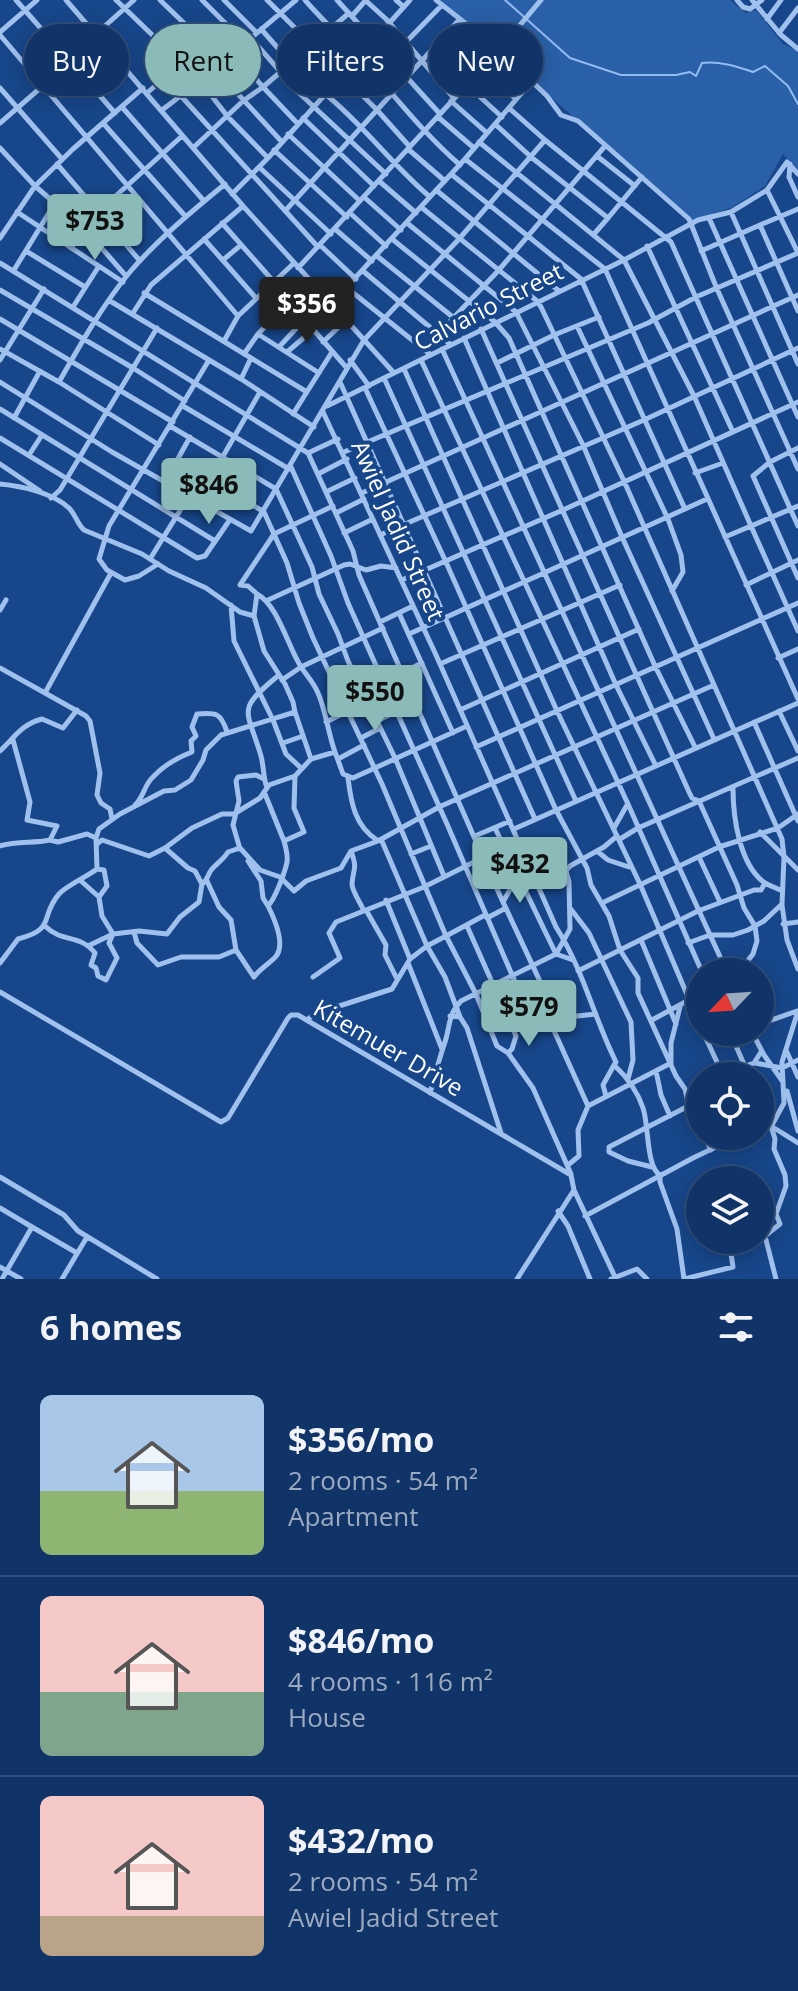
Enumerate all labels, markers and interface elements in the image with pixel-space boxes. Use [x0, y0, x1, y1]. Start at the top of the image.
chip: Buy [24, 24, 129, 96]
chip: Rent [145, 24, 261, 96]
chip: Filters [277, 24, 413, 96]
chip: New [429, 24, 543, 96]
pin: $753 [48, 194, 142, 262]
text: $753 [65, 202, 125, 238]
street label: Calvario Street [408, 254, 568, 358]
pin: $356 [260, 277, 354, 345]
text: $356 [277, 285, 337, 321]
street label: Awiel Jadid Street [344, 435, 454, 625]
pin: $846 [162, 458, 256, 526]
text: $846 [179, 466, 239, 502]
pin: $550 [328, 665, 422, 733]
text: $550 [345, 673, 405, 709]
pin: $432 [473, 837, 567, 905]
text: $432 [490, 845, 550, 881]
north arrow [686, 958, 774, 1046]
map controls [686, 958, 774, 1254]
pin: $579 [482, 980, 576, 1048]
text: $579 [499, 988, 559, 1024]
street label: Kitemuer Drive [308, 991, 470, 1103]
button: locate [686, 1062, 774, 1150]
button: layers [686, 1166, 774, 1254]
text: 6 homes [40, 1304, 182, 1350]
icon: filters [714, 1305, 758, 1349]
text: $356/mo [288, 1416, 434, 1462]
icon: home [104, 1427, 200, 1523]
text: 2 rooms · 54 m² [288, 1462, 478, 1498]
text: Apartment [288, 1498, 419, 1534]
text: $846/mo [288, 1617, 434, 1663]
icon: home [104, 1628, 200, 1724]
text: 4 rooms · 116 m² [288, 1663, 493, 1699]
text: House [288, 1699, 366, 1735]
text: $432/mo [288, 1817, 434, 1863]
icon: home [104, 1828, 200, 1924]
text: 2 rooms · 54 m² [288, 1863, 478, 1899]
text: Awiel Jadid Street [288, 1899, 498, 1935]

